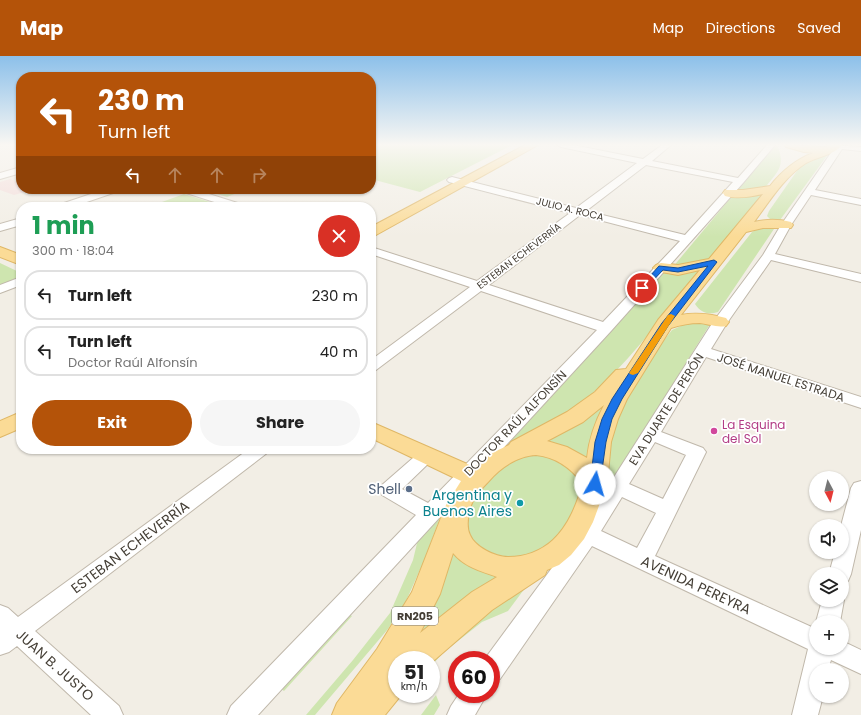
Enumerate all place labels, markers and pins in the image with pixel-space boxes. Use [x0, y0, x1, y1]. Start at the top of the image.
pin [625, 271, 659, 305]
place label: La Esquina del Sol [722, 416, 785, 447]
marker: La Esquina del Sol [709, 426, 719, 436]
place label: Shell [368, 479, 401, 499]
marker: Shell [404, 484, 414, 494]
place label: Argentina y Buenos Aires [423, 485, 512, 521]
marker: Argentina y Buenos Aires [515, 498, 525, 508]

